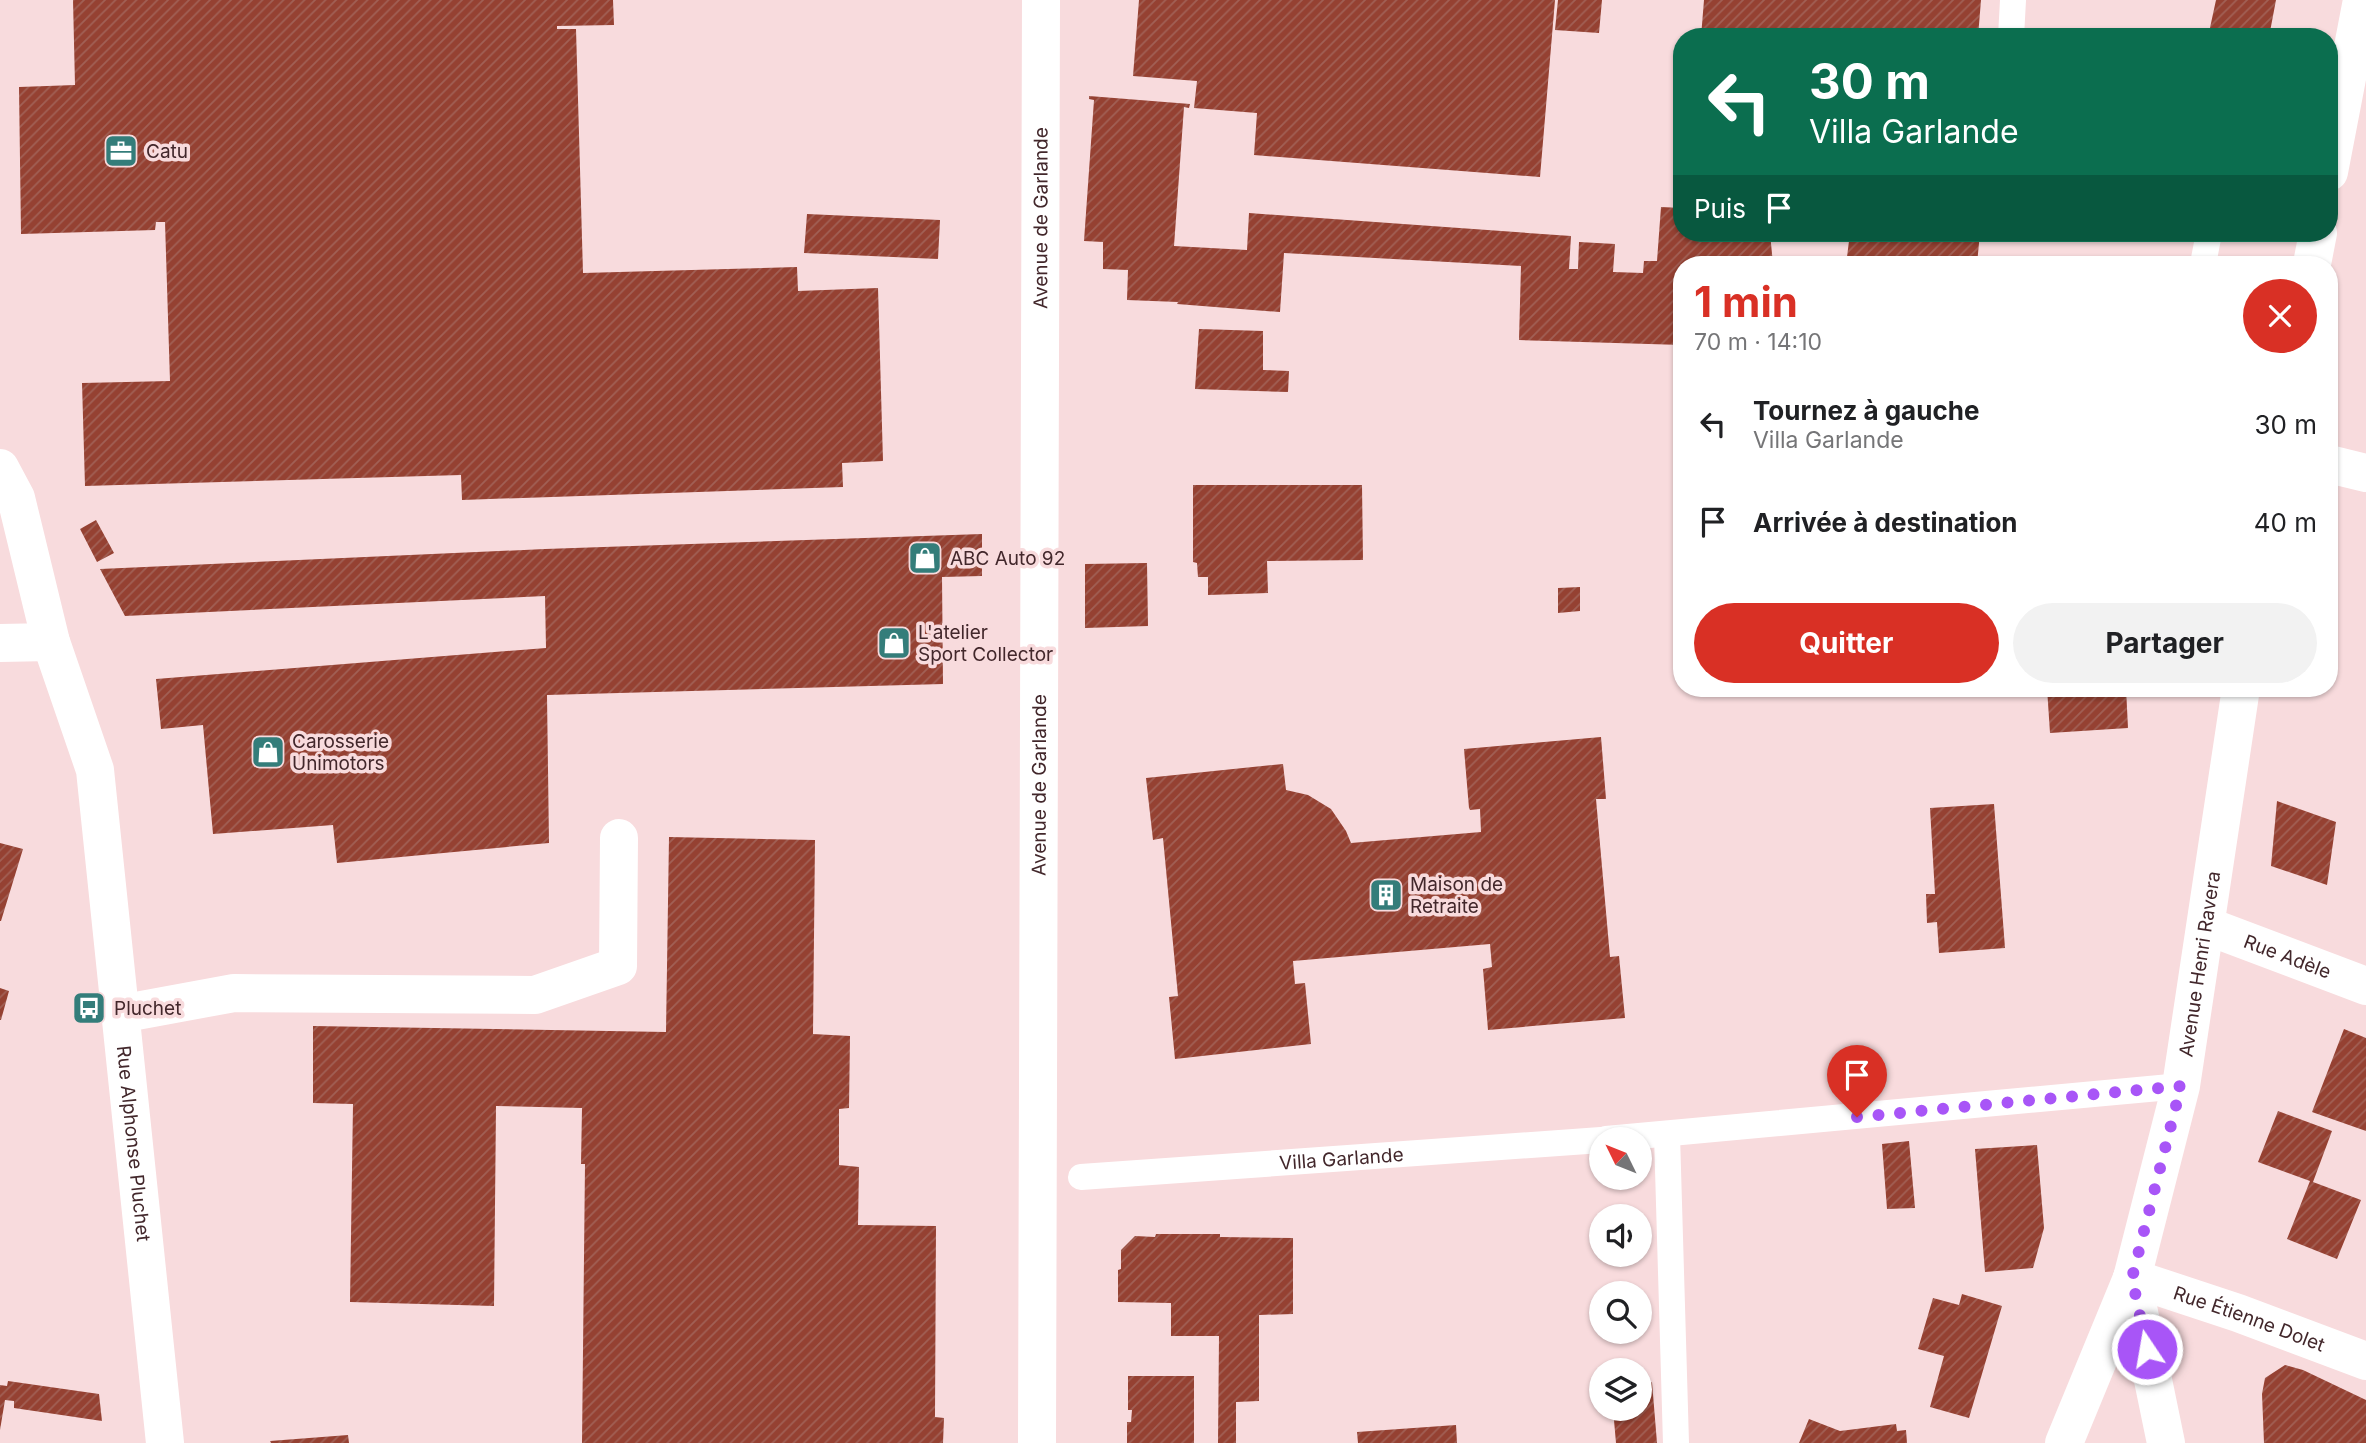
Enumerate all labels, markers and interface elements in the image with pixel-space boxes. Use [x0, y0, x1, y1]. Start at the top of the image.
text: 30 m [1809, 52, 1930, 111]
icon: left [1694, 56, 1785, 147]
text: Villa Garlande [1809, 112, 2019, 151]
street label: Avenue de Garlande [1029, 127, 1053, 309]
office icon: Catu [102, 132, 140, 170]
place label: Catu [146, 140, 188, 163]
icon: arrive [1760, 189, 1798, 227]
text: Puis [1694, 193, 1746, 224]
text: 1 min [1694, 276, 1798, 327]
button: close [2243, 279, 2317, 353]
text: 70 m · 14:10 [1694, 328, 1822, 356]
text: Tournez à gauche [1753, 395, 1979, 426]
icon: left [1694, 405, 1732, 443]
text: 30 m [2254, 409, 2317, 440]
text: Villa Garlande [1753, 426, 1904, 454]
icon: arrive [1694, 503, 1732, 541]
text: Arrivée à destination [1753, 507, 2018, 538]
text: 40 m [2254, 507, 2317, 538]
shop icon: ABC Auto 92 [906, 539, 944, 577]
place label: ABC Auto 92 [950, 547, 1065, 570]
button: Quitter [1694, 603, 1999, 683]
button: Partager [2013, 603, 2317, 683]
place label: L'atelier Sport Collector [918, 621, 1053, 666]
shop icon: L'atelier Sport Collector [875, 624, 913, 662]
street label: Avenue de Garlande [1028, 694, 1051, 876]
place label: Carosserie Unimotors [292, 730, 389, 775]
shop icon: Carosserie Unimotors [249, 733, 287, 771]
street label: Avenue Henri Ravera [2175, 870, 2225, 1059]
place label: Maison de Retraite [1410, 873, 1503, 918]
building icon: Maison de Retraite [1367, 876, 1405, 914]
street label: Rue Adèle [2240, 930, 2334, 984]
bus stop icon: Pluchet [70, 989, 108, 1027]
place label: Pluchet [114, 997, 181, 1020]
street label: Rue Alphonse Pluchet [112, 1044, 155, 1243]
pin [1827, 1045, 1887, 1117]
icon: arrive [1838, 1056, 1876, 1094]
north arrow [1589, 1127, 1652, 1190]
map controls [1589, 1127, 1652, 1421]
street label: Villa Garlande [1278, 1143, 1404, 1175]
button: sound [1589, 1204, 1652, 1267]
button: search [1589, 1281, 1652, 1344]
street label: Rue Étienne Dolet [2170, 1281, 2328, 1357]
position arrow [2110, 1312, 2184, 1386]
button: layers [1589, 1358, 1652, 1421]

